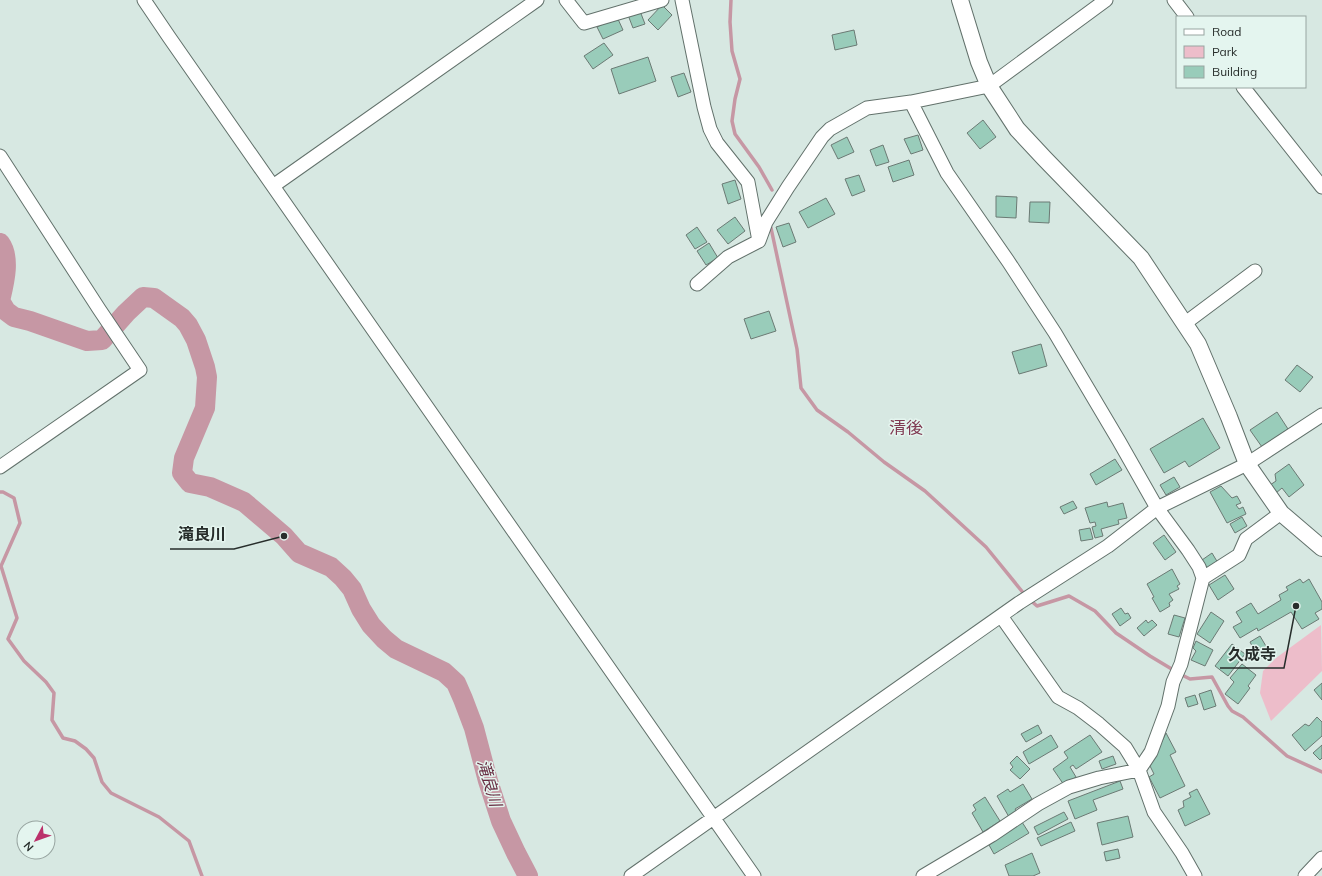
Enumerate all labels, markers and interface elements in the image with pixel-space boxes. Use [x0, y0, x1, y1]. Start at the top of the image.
legend [1176, 16, 1306, 88]
text: Road [1212, 24, 1241, 39]
text: Park [1212, 44, 1238, 59]
text: Building [1212, 64, 1257, 79]
district label: 清後 [889, 417, 923, 438]
callout: 滝良川 [170, 521, 234, 549]
text: 滝良川 [178, 524, 226, 544]
callout: 久成寺 [1220, 640, 1284, 668]
text: 久成寺 [1228, 644, 1276, 664]
water label: 滝良川 [474, 757, 507, 811]
north arrow [16, 820, 56, 860]
text: N [20, 839, 36, 854]

